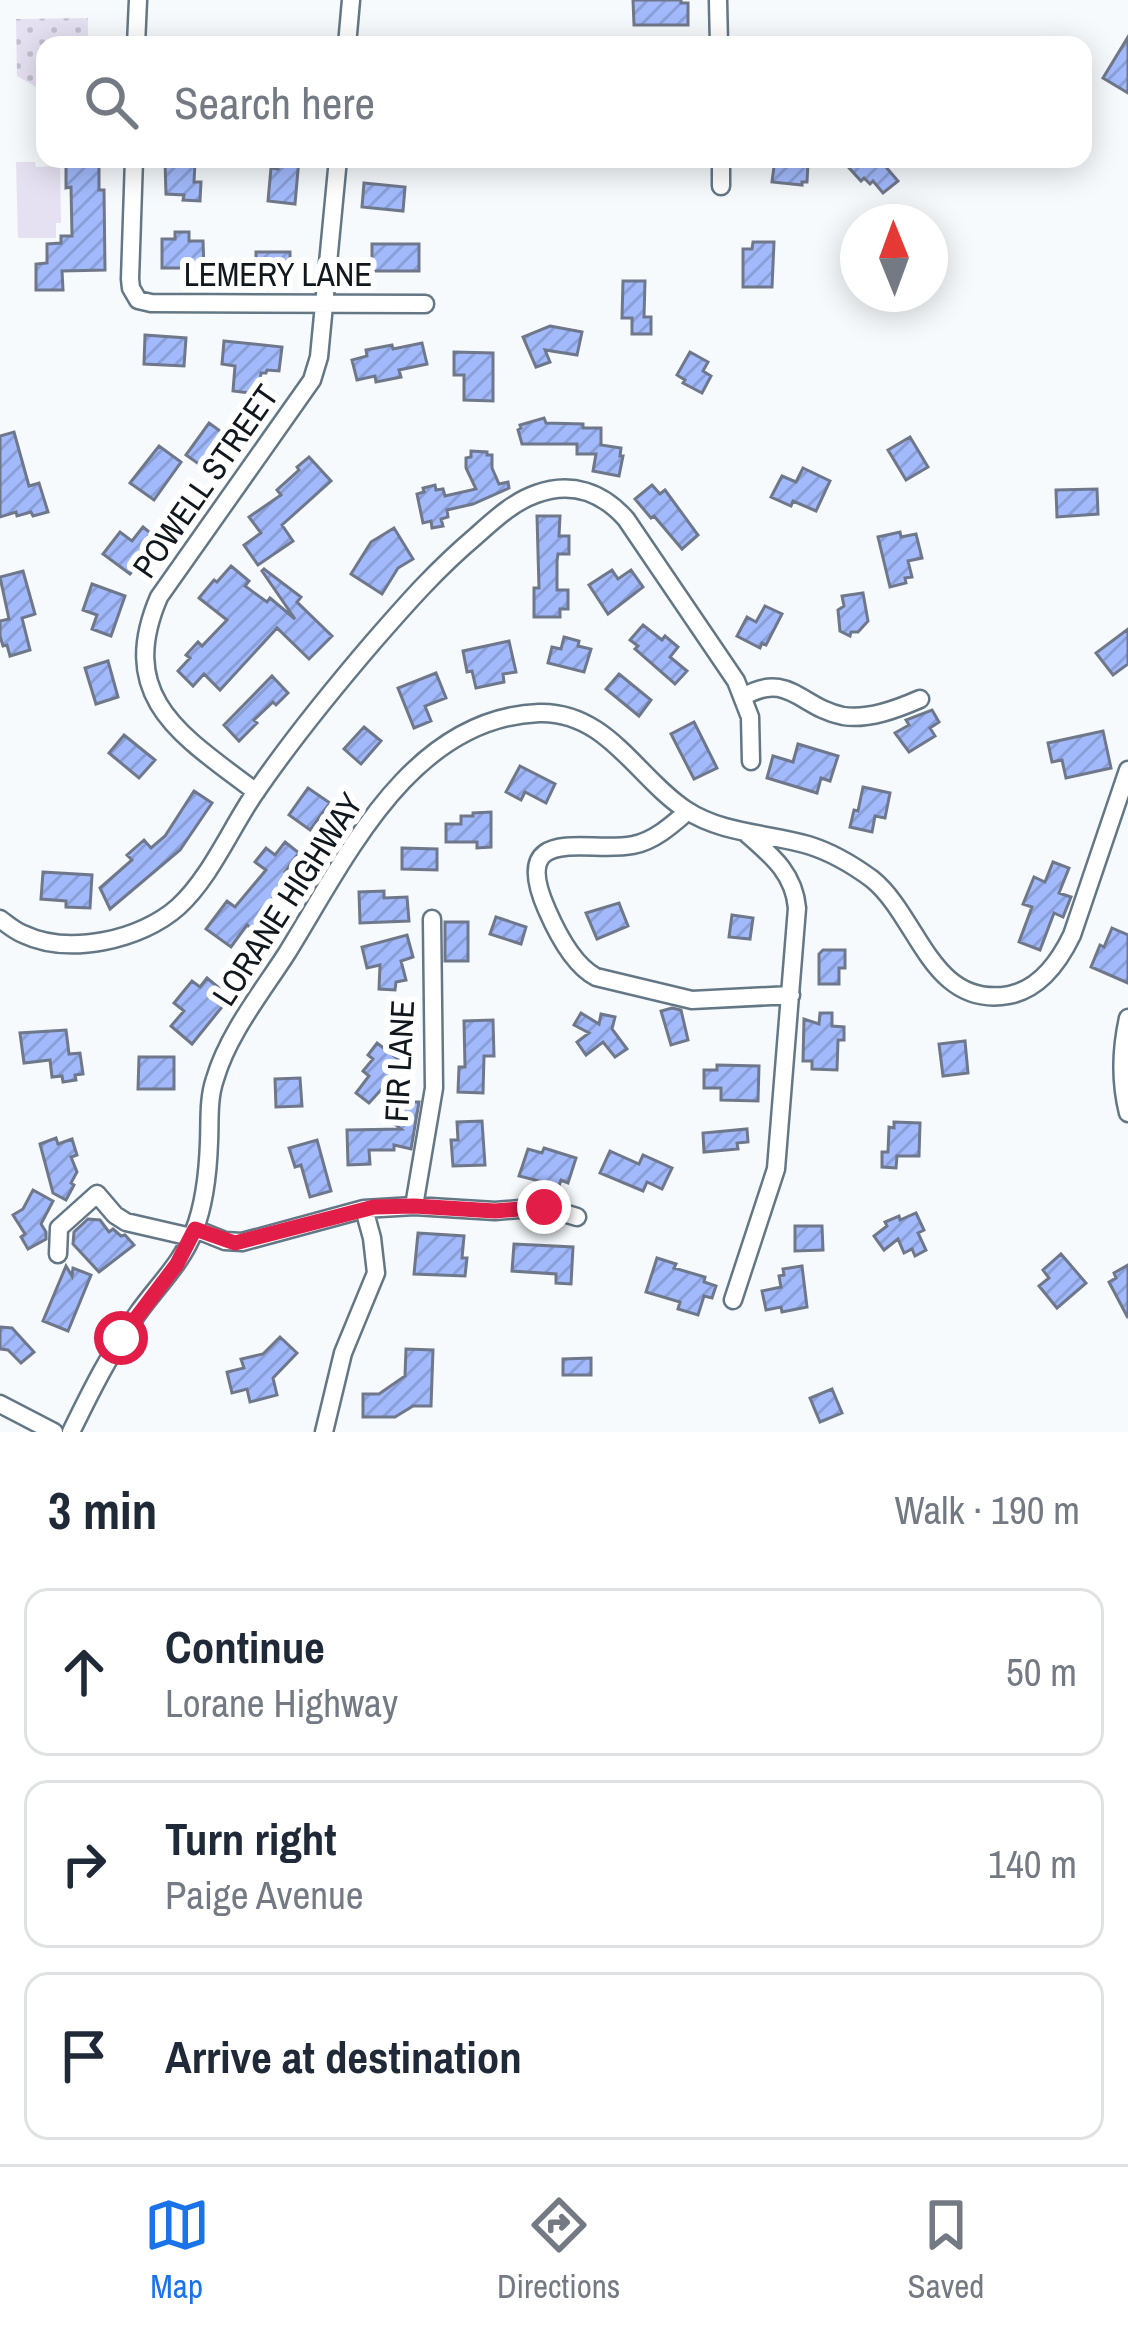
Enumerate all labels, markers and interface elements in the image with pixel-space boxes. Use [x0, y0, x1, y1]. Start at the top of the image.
search box [36, 36, 1092, 168]
icon: search [78, 69, 144, 135]
text: Search here [174, 72, 375, 133]
north arrow [840, 204, 948, 312]
street label: LEMERY LANE [184, 252, 372, 296]
street label: POWELL STREET [122, 376, 288, 586]
street label: LORANE HIGHWAY [202, 784, 372, 1014]
street label: FIR LANE [374, 999, 424, 1123]
route end [517, 1180, 571, 1234]
route start [94, 1311, 148, 1365]
text: 3 min [48, 1476, 157, 1545]
text: Walk · 190 m [895, 1484, 1080, 1536]
text: Continue [165, 1616, 325, 1677]
icon: ahead [51, 1639, 117, 1705]
text: 50 m [1006, 1646, 1077, 1698]
text: Lorane Highway [165, 1677, 398, 1729]
text: Turn right [165, 1808, 337, 1869]
icon: right [51, 1831, 117, 1897]
text: 140 m [988, 1838, 1077, 1890]
text: Paige Avenue [165, 1869, 364, 1921]
icon: arrive [51, 2023, 117, 2089]
text: Arrive at destination [165, 2026, 522, 2087]
tab: Map [144, 2192, 210, 2308]
tab: Directions [497, 2192, 620, 2308]
tab: Saved [908, 2192, 984, 2308]

